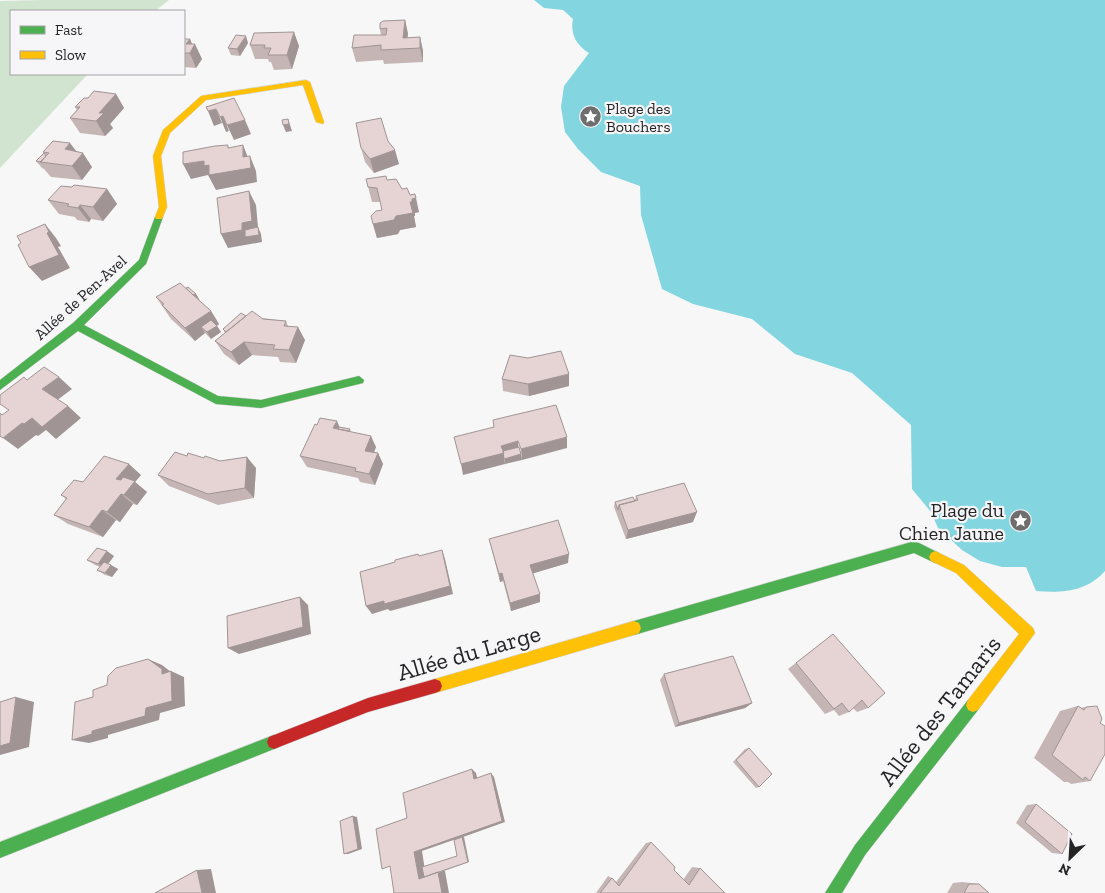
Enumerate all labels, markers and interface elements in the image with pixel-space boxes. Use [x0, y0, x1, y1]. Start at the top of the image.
legend [10, 10, 185, 75]
text: Fast [55, 21, 83, 39]
text: Slow [55, 46, 87, 64]
place label: Plage des Bouchers [606, 99, 670, 136]
place icon: Plage des Bouchers [578, 105, 602, 129]
street label: Allée de Pen-Avel [30, 251, 130, 344]
place label: Plage du Chien Jaune [899, 498, 1004, 545]
place icon: Plage du Chien Jaune [1008, 509, 1032, 533]
street label: Allée du Large [394, 618, 544, 687]
street label: Allée des Tamaris [872, 630, 1007, 791]
north arrow [1045, 833, 1095, 883]
text: N [1056, 859, 1073, 879]

